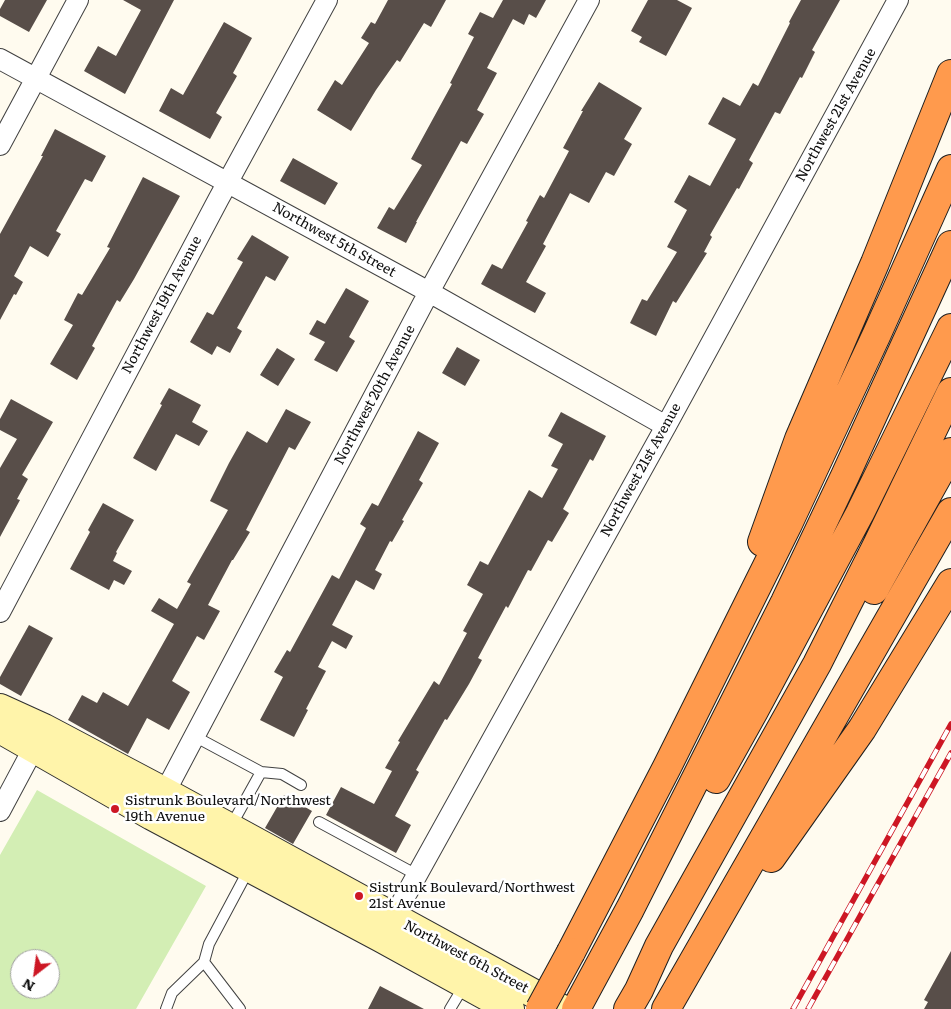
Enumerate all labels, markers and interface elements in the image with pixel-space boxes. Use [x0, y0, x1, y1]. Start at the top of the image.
street label: Northwest 21st Avenue [792, 45, 880, 185]
street label: Northwest 5th Street [269, 199, 399, 281]
street label: Northwest 19th Avenue [119, 233, 205, 377]
street label: Northwest 20th Avenue [331, 322, 419, 468]
street label: Northwest 21st Avenue [597, 400, 685, 540]
place label: Sistrunk Boulevard/Northwest 19th Avenue [125, 793, 331, 826]
marker: Sistrunk Boulevard/Northwest 19th Avenue [109, 803, 121, 815]
place label: Sistrunk Boulevard/Northwest 21st Avenue [369, 880, 575, 912]
marker: Sistrunk Boulevard/Northwest 21st Avenue [353, 890, 365, 902]
street label: Northwest 6th Street [401, 917, 531, 997]
north arrow [10, 949, 60, 999]
text: N [18, 975, 38, 998]

